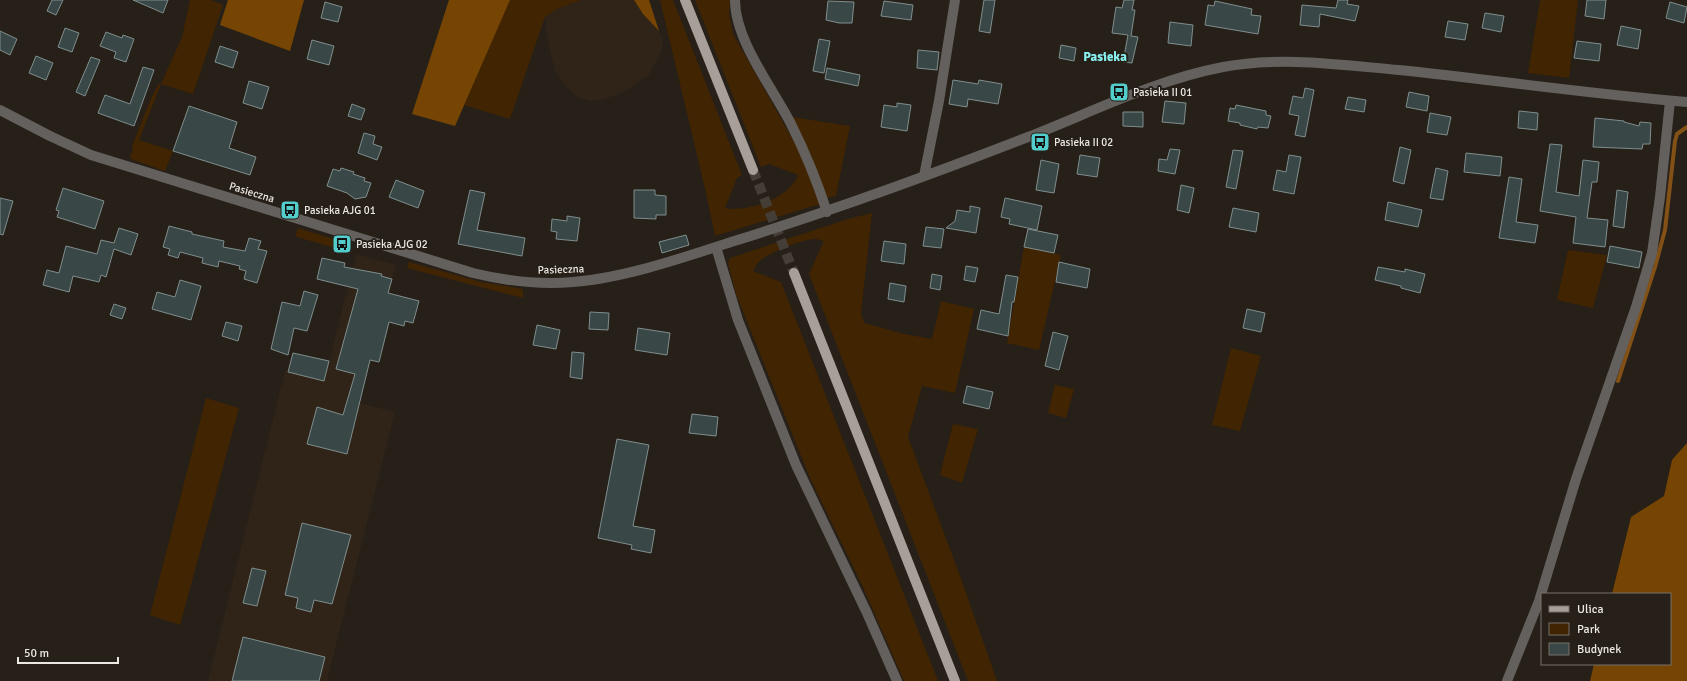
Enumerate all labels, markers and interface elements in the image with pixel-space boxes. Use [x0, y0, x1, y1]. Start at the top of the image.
district label: Pasieka [1083, 49, 1127, 65]
bus stop icon: Pasieka II 01 [1108, 81, 1130, 103]
place label: Pasieka II 01 [1133, 86, 1192, 99]
bus stop icon: Pasieka II 02 [1029, 131, 1051, 153]
place label: Pasieka II 02 [1054, 136, 1113, 149]
street label: Pasieczna [228, 179, 276, 206]
bus stop icon: Pasieka AJG 01 [279, 199, 301, 221]
place label: Pasieka AJG 01 [304, 204, 376, 217]
bus stop icon: Pasieka AJG 02 [331, 233, 353, 255]
place label: Pasieka AJG 02 [356, 238, 428, 251]
street label: Pasieczna [538, 262, 585, 277]
legend [1541, 593, 1671, 665]
text: Ulica [1577, 602, 1604, 617]
text: Park [1577, 622, 1600, 637]
scale bar [18, 639, 118, 665]
text: Budynek [1577, 642, 1621, 657]
text: 50 m [24, 646, 49, 661]

